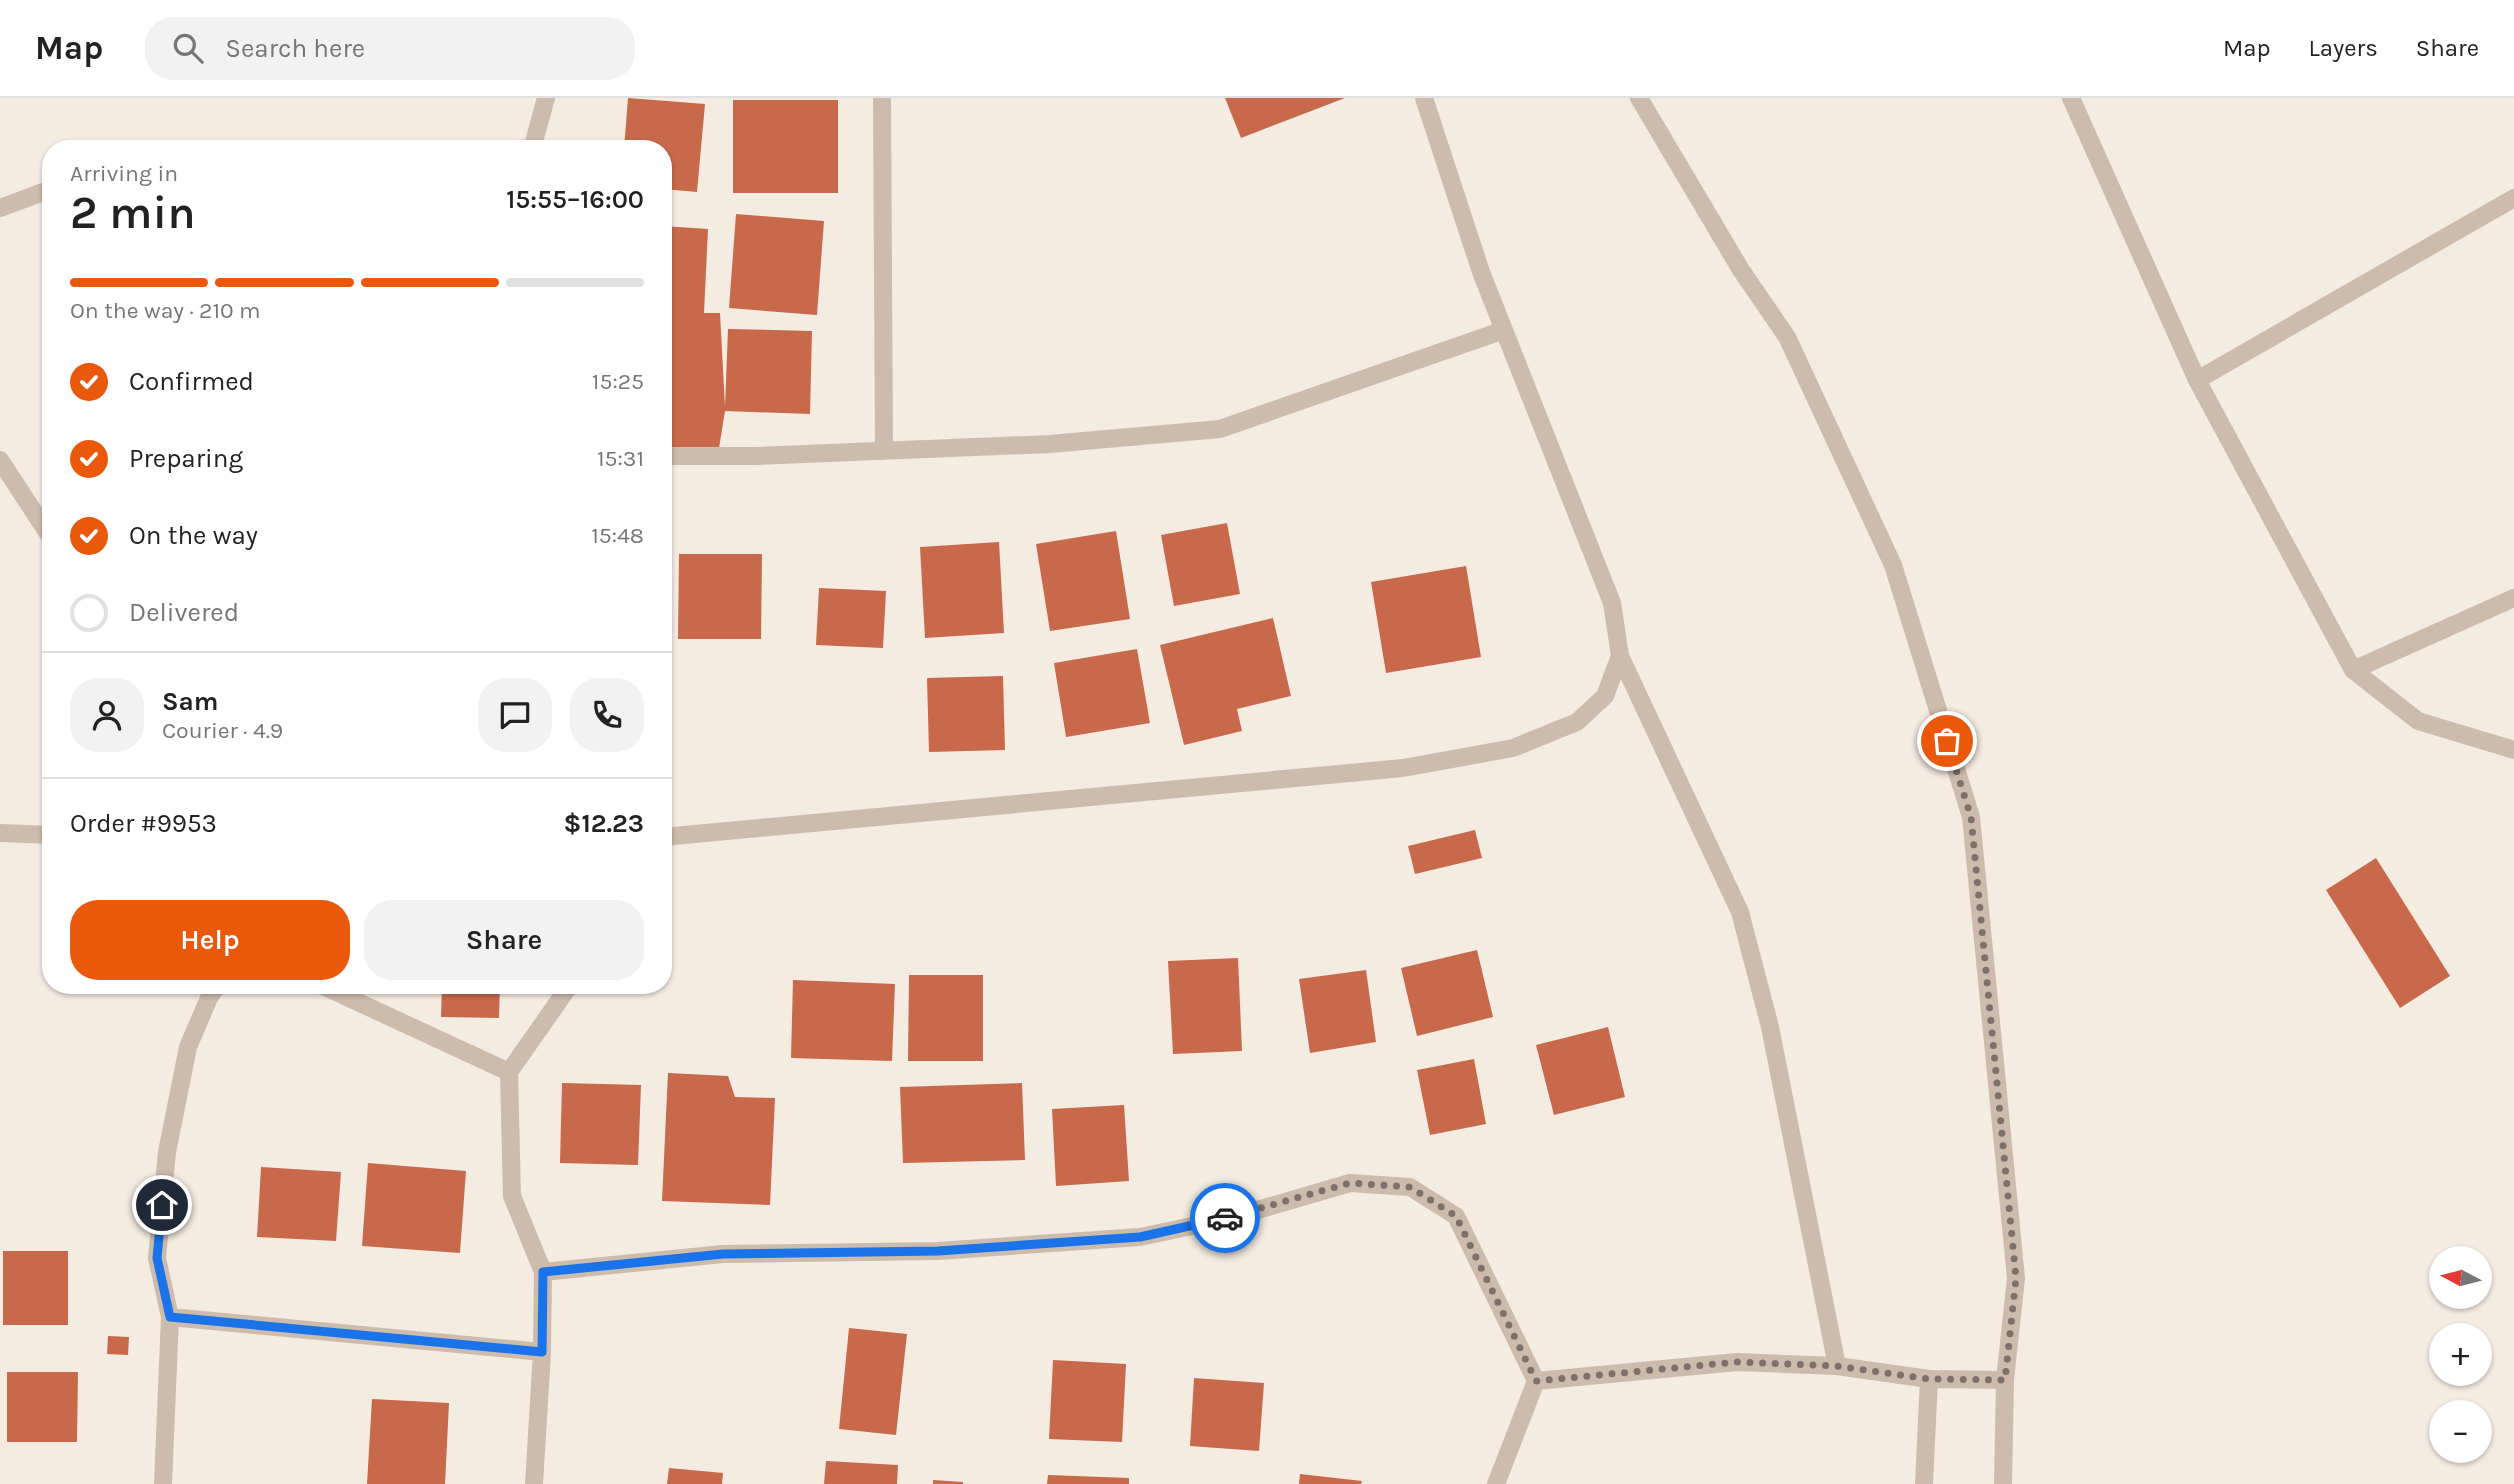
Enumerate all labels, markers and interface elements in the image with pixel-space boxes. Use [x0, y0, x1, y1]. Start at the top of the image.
search box [145, 17, 635, 80]
text: Map [35, 29, 103, 67]
icon: search [169, 29, 207, 67]
text: Search here [225, 33, 365, 64]
text: Map [2223, 34, 2271, 62]
text: Layers [2309, 34, 2378, 62]
text: Share [2416, 34, 2479, 62]
text: Arriving in [70, 160, 178, 187]
text: 15:55–16:00 [506, 184, 644, 215]
text: 2 min [70, 186, 196, 240]
text: On the way · 210 m [70, 297, 261, 324]
icon: check [70, 363, 108, 401]
text: Confirmed [129, 366, 254, 397]
text: 15:25 [592, 368, 644, 395]
icon: check [70, 440, 108, 478]
text: Preparing [129, 443, 243, 474]
text: 15:31 [597, 445, 644, 472]
icon: check [70, 517, 108, 555]
text: On the way [129, 520, 258, 551]
text: 15:48 [591, 522, 644, 549]
text: Delivered [129, 597, 239, 628]
button: person [70, 678, 144, 752]
button: chat [478, 678, 552, 752]
button: phone [570, 678, 644, 752]
text: Sam [162, 686, 218, 717]
pin [1917, 711, 1977, 771]
text: Courier · 4.9 [162, 717, 283, 744]
icon: bag [1928, 722, 1966, 760]
text: Order #9953 [70, 808, 217, 839]
text: $12.23 [564, 808, 644, 839]
button: Help [70, 900, 350, 980]
button: Share [364, 900, 644, 980]
pin [132, 1175, 192, 1235]
courier [1190, 1183, 1260, 1253]
icon: home [143, 1186, 181, 1224]
icon: car [1206, 1199, 1244, 1237]
north arrow [2429, 1246, 2492, 1309]
map controls [2429, 1246, 2492, 1463]
button: + [2429, 1323, 2492, 1386]
button: − [2429, 1400, 2492, 1463]

